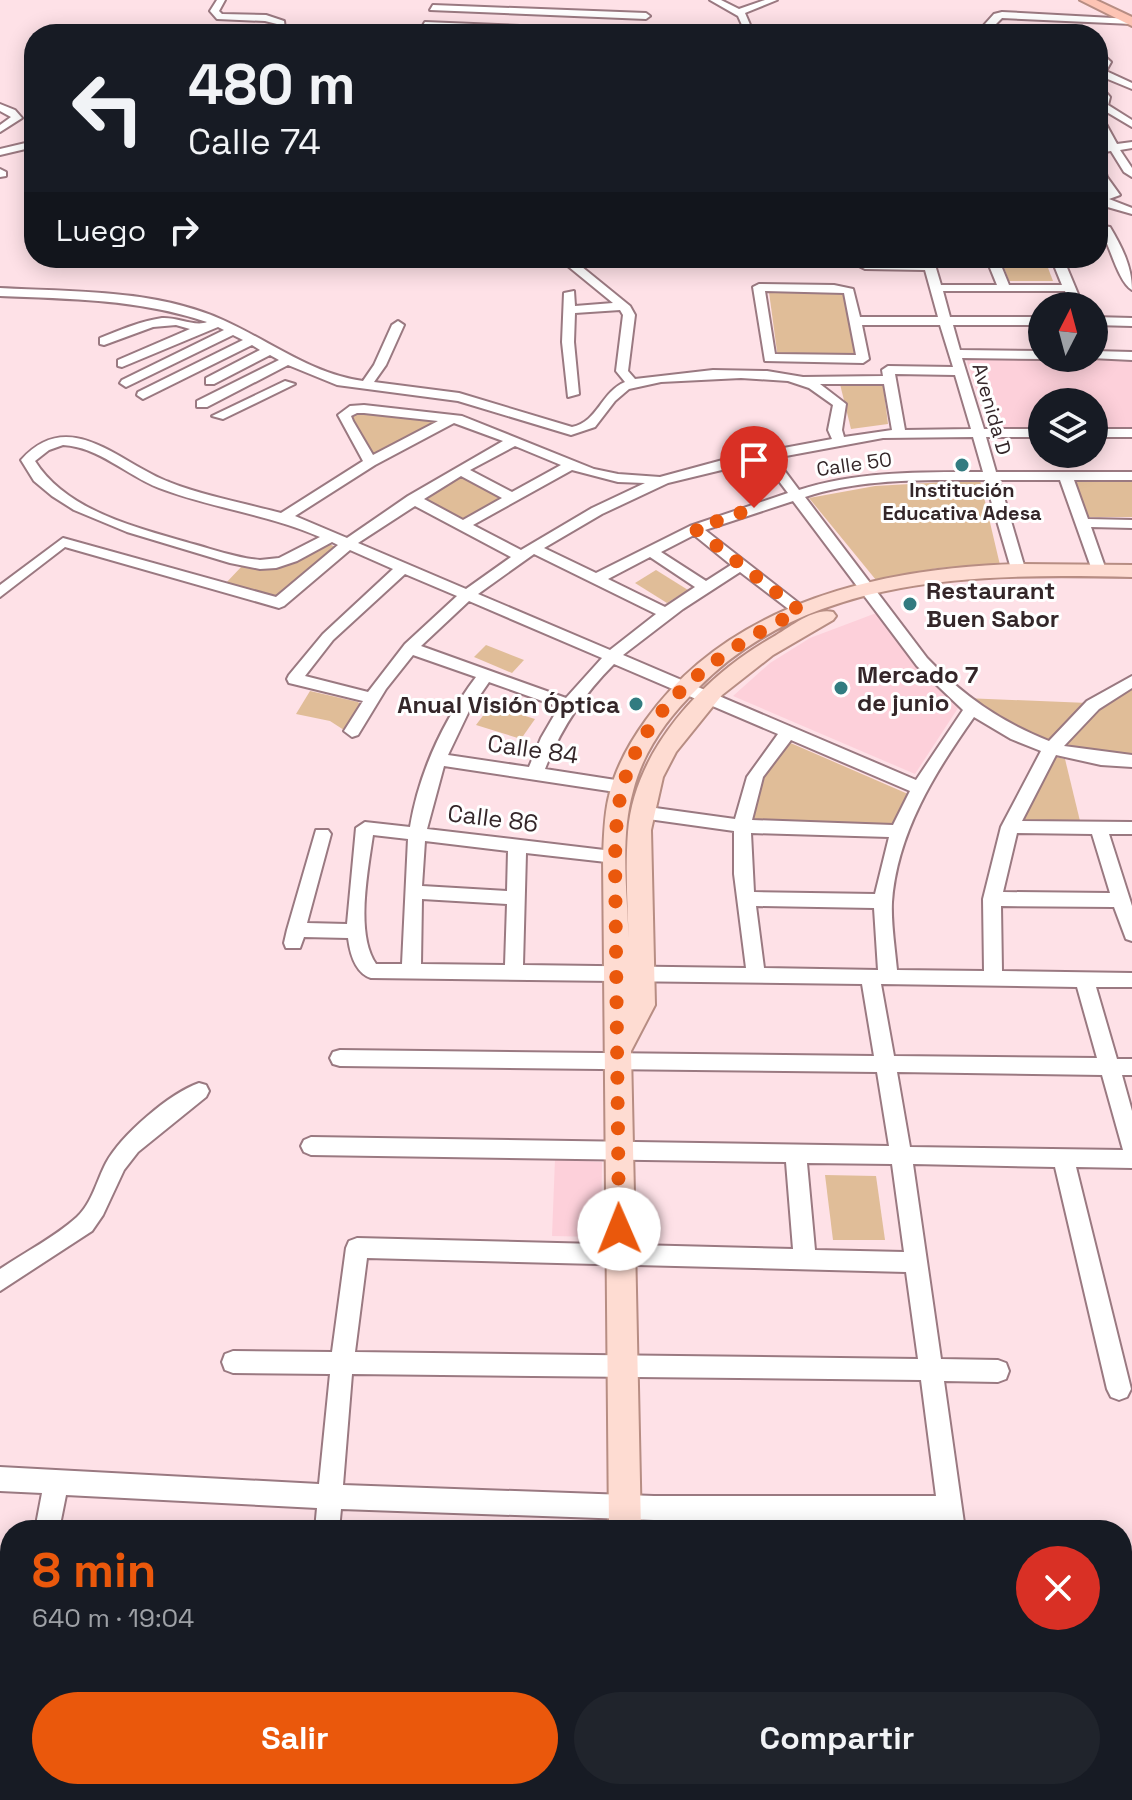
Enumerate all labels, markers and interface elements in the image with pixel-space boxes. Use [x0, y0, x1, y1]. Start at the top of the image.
text: 480 m [188, 49, 356, 120]
icon: left [56, 56, 160, 160]
text: Calle 74 [188, 119, 321, 165]
icon: right [162, 208, 206, 252]
text: Luego [56, 211, 146, 250]
north arrow [1028, 292, 1108, 372]
map controls [1028, 292, 1108, 468]
street label: Avenida D [966, 360, 1018, 458]
button: layers [1028, 388, 1108, 468]
pin [720, 426, 788, 508]
icon: arrive [732, 438, 776, 482]
street label: Calle 50 [815, 446, 893, 482]
marker: Institución Educativa Adesa [953, 456, 971, 474]
place label: Institución Educativa Adesa [882, 477, 1042, 526]
place label: Restaurant Buen Sabor [926, 575, 1059, 634]
marker: Restaurant Buen Sabor [901, 595, 919, 613]
place label: Mercado 7 de junio [857, 659, 978, 718]
marker: Mercado 7 de junio [832, 679, 850, 697]
place label: Anual Visión Óptica [397, 689, 620, 720]
marker: Anual Visión Óptica [627, 695, 645, 713]
street label: Calle 84 [486, 727, 580, 771]
street label: Calle 86 [446, 797, 540, 839]
position arrow [577, 1187, 661, 1271]
text: 8 min [32, 1540, 156, 1601]
button: close [1016, 1546, 1100, 1630]
text: 640 m · 19:04 [32, 1601, 194, 1635]
button: Salir [32, 1692, 558, 1784]
button: Compartir [574, 1692, 1100, 1784]

